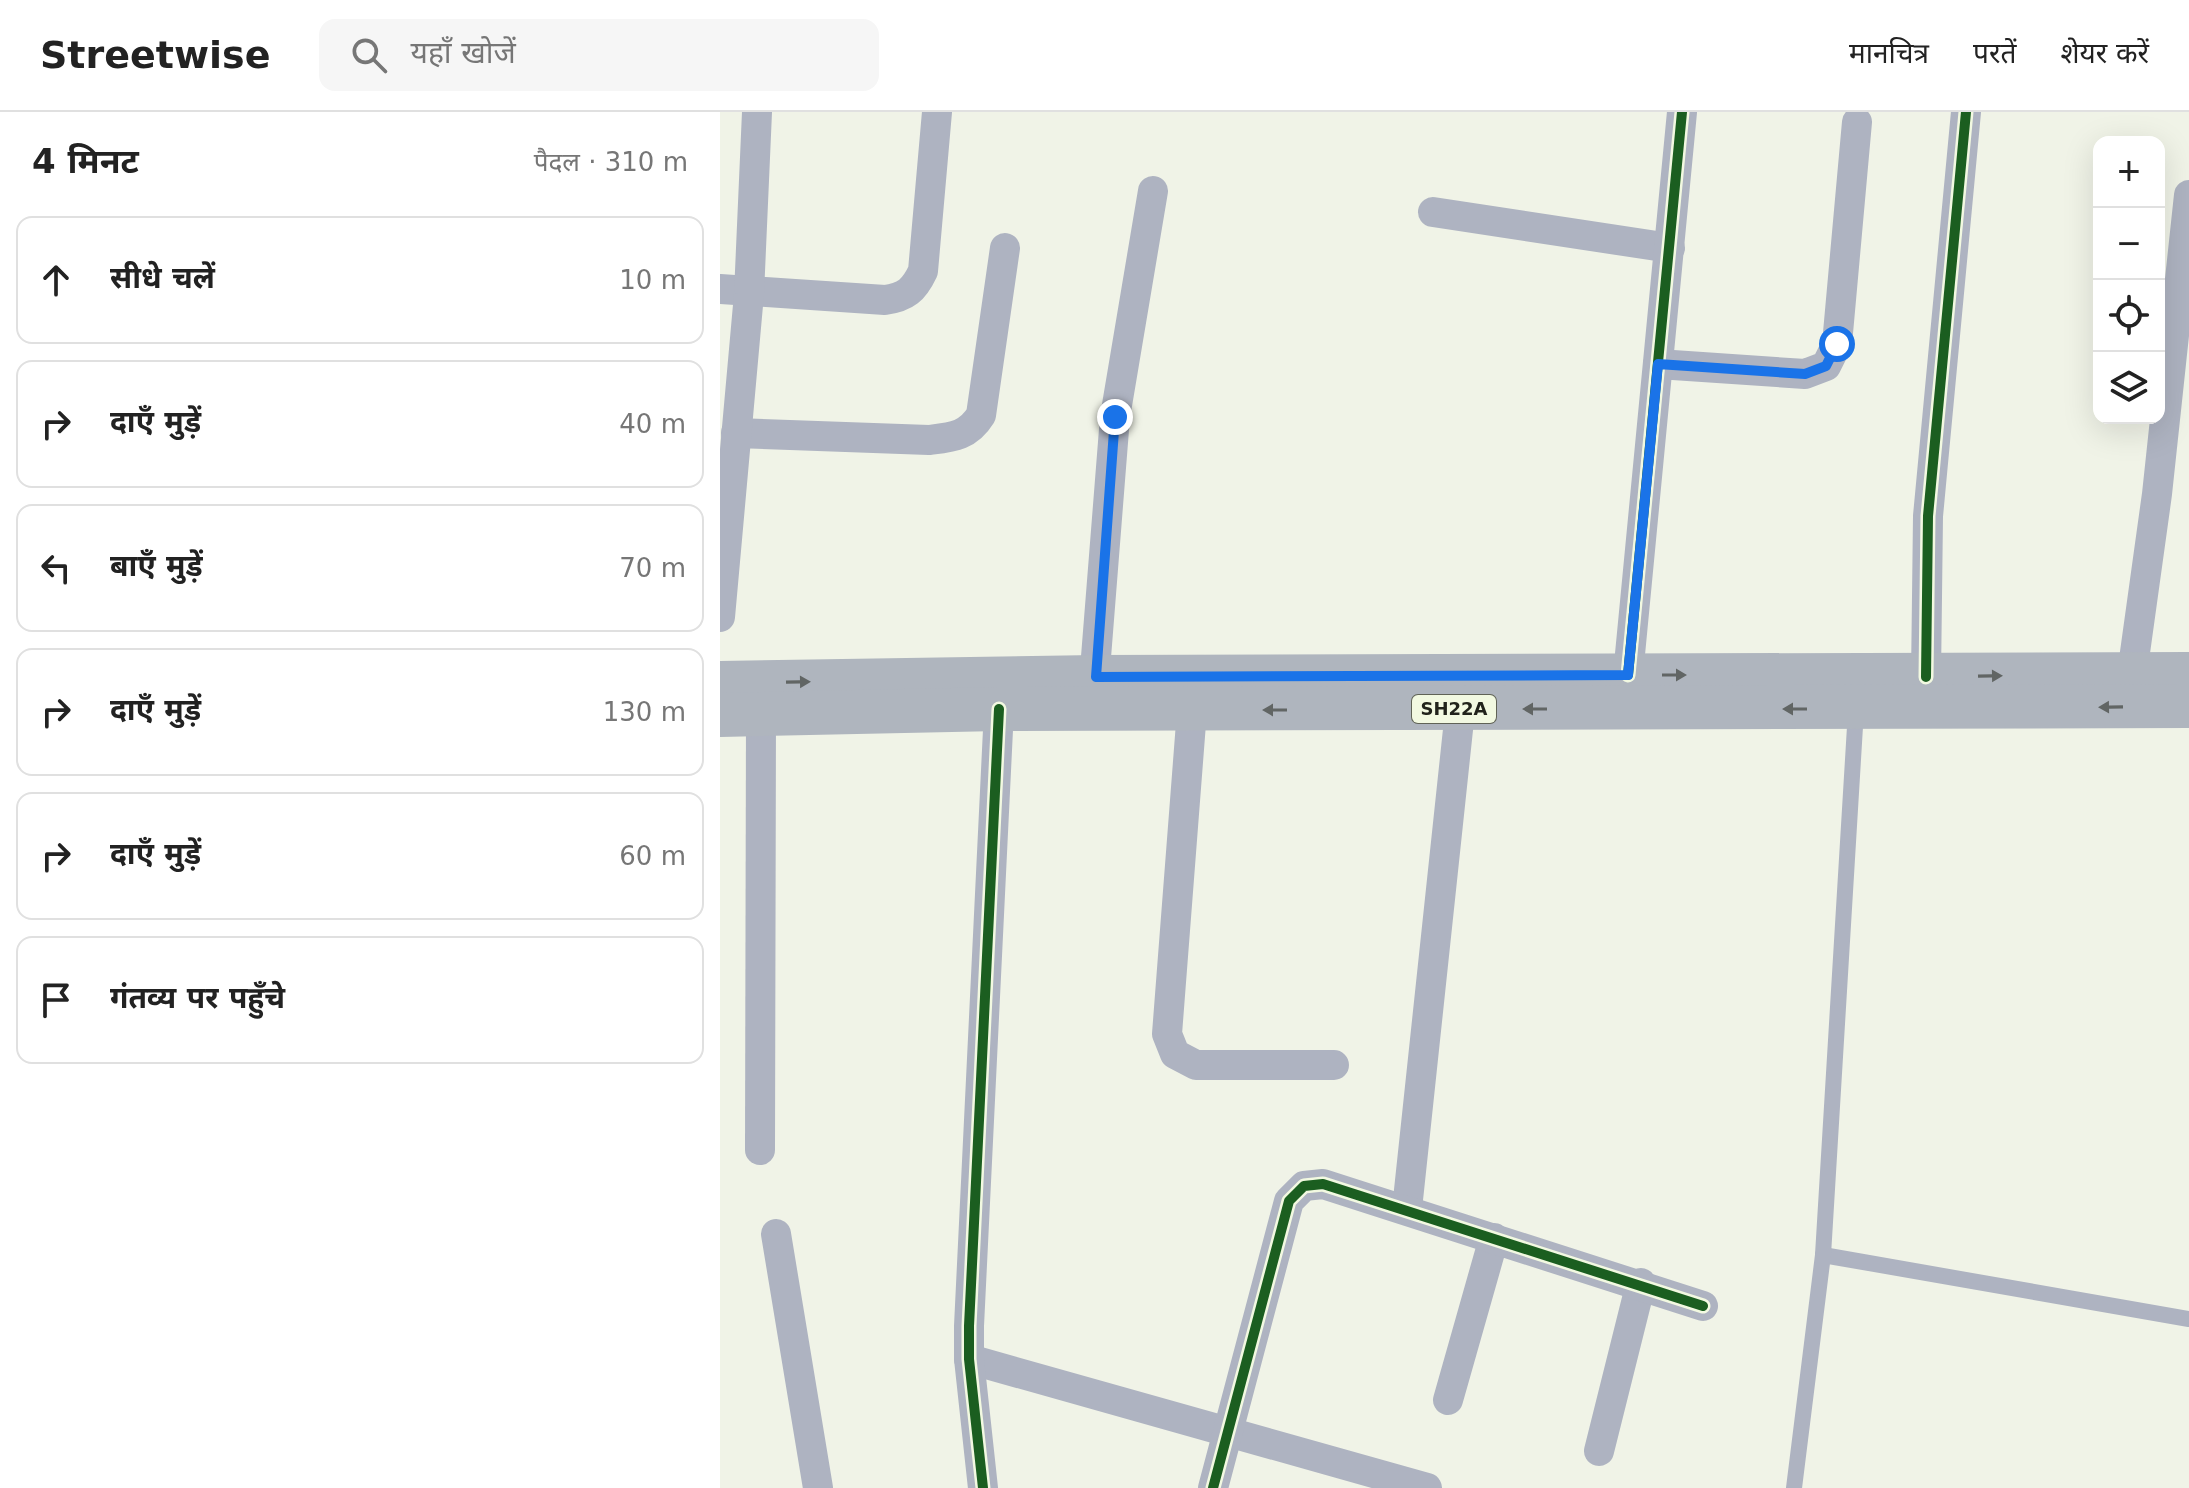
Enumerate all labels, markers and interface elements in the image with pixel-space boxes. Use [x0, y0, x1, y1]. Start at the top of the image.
search box [319, 19, 879, 91]
text: Streetwise [40, 33, 271, 77]
icon: search [347, 33, 391, 77]
text: यहाँ खोजें [411, 35, 516, 70]
text: मानचित्र [1849, 37, 1929, 70]
text: परतें [1973, 37, 2016, 70]
text: शेयर करें [2060, 37, 2149, 70]
map controls [2093, 136, 2165, 424]
button: + [2093, 136, 2165, 208]
text: 4 मिनट [32, 141, 139, 181]
text: पैदल · 310 m [534, 147, 688, 177]
button: − [2093, 208, 2165, 280]
icon: ahead [34, 258, 78, 302]
text: सीधे चलें [110, 260, 215, 295]
text: 10 m [619, 265, 686, 295]
button: locate [2093, 280, 2165, 352]
route start [1819, 326, 1855, 362]
button: layers [2093, 352, 2165, 424]
route end [1097, 399, 1133, 435]
icon: right [34, 402, 78, 446]
text: दाएँ मुड़ें [110, 404, 201, 439]
text: 40 m [619, 409, 686, 439]
icon: left [34, 546, 78, 590]
text: बाएँ मुड़ें [110, 548, 203, 583]
text: 70 m [619, 553, 686, 583]
one-way arrow [1662, 669, 1687, 681]
one-way arrow [1978, 670, 2003, 682]
one-way arrow [786, 675, 811, 688]
icon: right [34, 690, 78, 734]
text: दाएँ मुड़ें [110, 692, 201, 727]
road number: SH22A [1412, 695, 1496, 723]
text: 130 m [603, 697, 686, 727]
one-way arrow [2098, 701, 2123, 713]
one-way arrow [1522, 703, 1547, 715]
one-way arrow [1782, 703, 1807, 715]
one-way arrow [1262, 704, 1287, 716]
icon: right [34, 834, 78, 878]
text: दाएँ मुड़ें [110, 836, 201, 871]
text: 60 m [619, 841, 686, 871]
icon: arrive [34, 978, 78, 1022]
text: गंतव्य पर पहुँचे [110, 980, 285, 1015]

